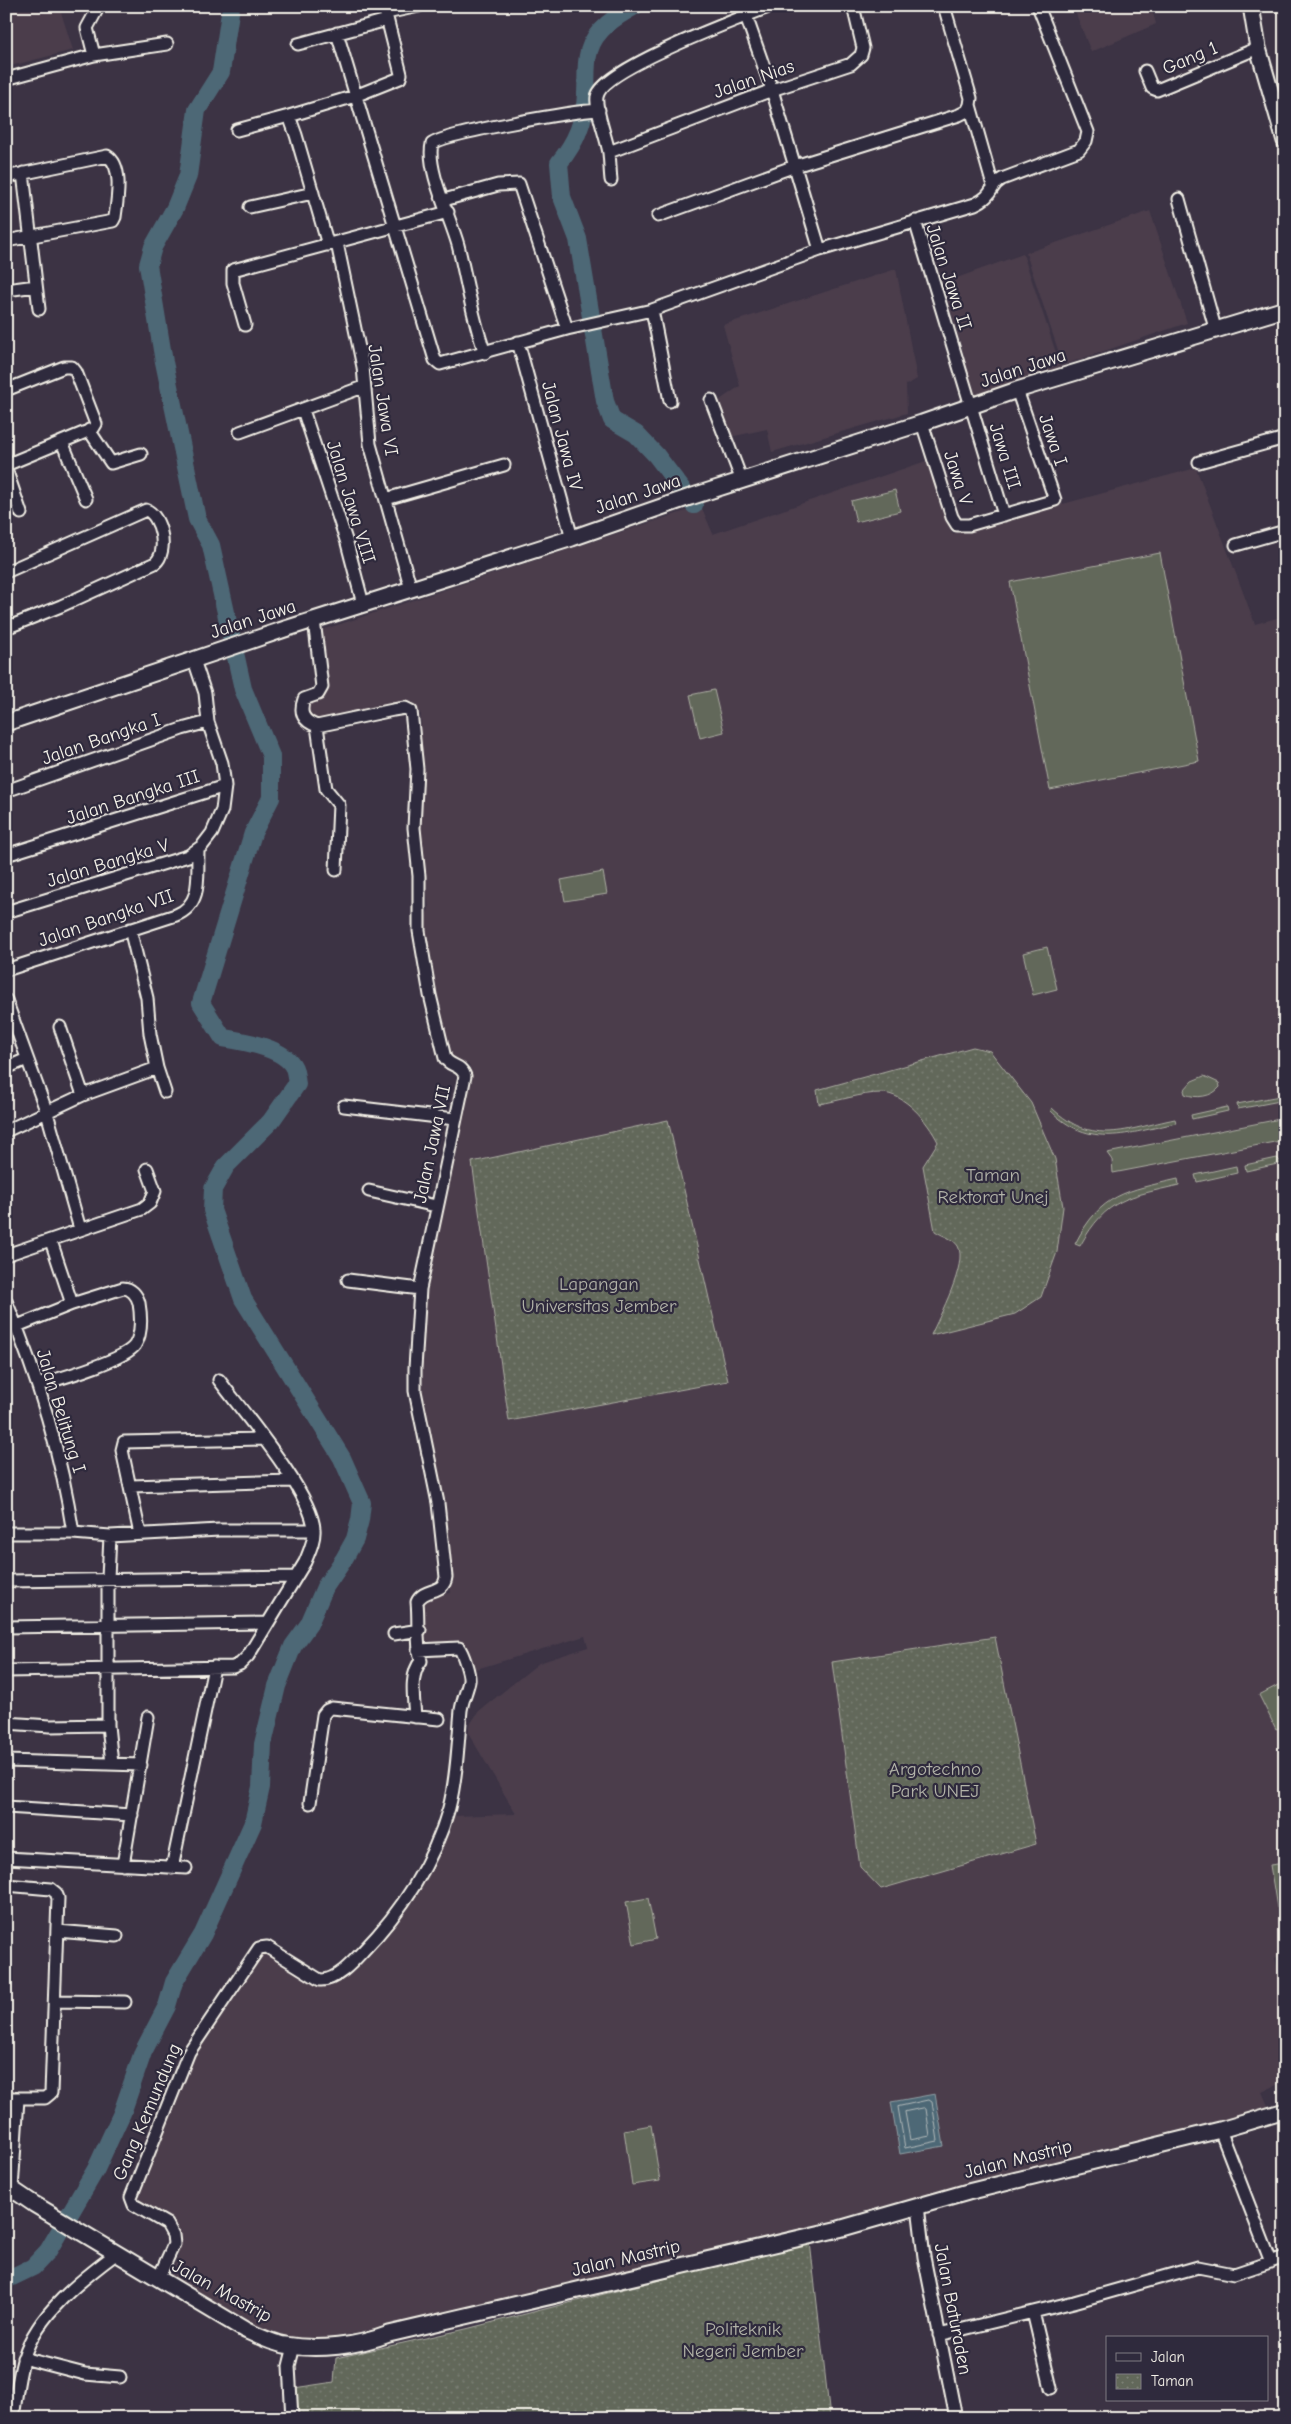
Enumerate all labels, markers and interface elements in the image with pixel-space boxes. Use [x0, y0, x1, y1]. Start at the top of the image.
street label: Gang 1 [1159, 37, 1221, 79]
street label: Jalan Nias [711, 55, 797, 103]
street label: Jalan Jawa II [922, 221, 976, 333]
street label: Jalan Jawa VI [363, 343, 403, 457]
street label: Jalan Jawa [977, 344, 1069, 392]
street label: Jalan Jawa IV [537, 379, 587, 494]
street label: Jawa I [1034, 411, 1072, 469]
street label: Jawa III [985, 420, 1025, 492]
street label: Jalan Jawa VIII [322, 438, 380, 566]
street label: Jawa V [939, 448, 977, 509]
street label: Jalan Jawa [593, 469, 683, 519]
street label: Jalan Jawa [207, 595, 299, 643]
street label: Jalan Bangka I [39, 708, 163, 770]
street label: Jalan Bangka III [64, 765, 202, 829]
street label: Jalan Bangka V [44, 834, 173, 892]
street label: Jalan Bangka VII [36, 885, 176, 951]
street label: Jalan Jawa VII [409, 1083, 455, 1205]
park label: Taman Rektorat Unej [937, 1164, 1049, 1208]
park label: Lapangan Universitas Jember [522, 1273, 677, 1317]
street label: Jalan Belitung I [32, 1346, 90, 1476]
park label: Argotechno Park UNEJ [889, 1758, 981, 1802]
street label: Gang Kemundung [108, 2040, 186, 2184]
street label: Jalan Mastrip [962, 2135, 1074, 2183]
street label: Jalan Mastrip [570, 2235, 682, 2281]
street label: Jalan Baturaden [930, 2242, 976, 2376]
street label: Jalan Mastrip [168, 2255, 276, 2327]
park label: Politeknik Negeri Jember [683, 2318, 804, 2362]
legend [1106, 2336, 1268, 2402]
text: Jalan [1151, 2348, 1185, 2366]
text: Taman [1151, 2372, 1194, 2390]

